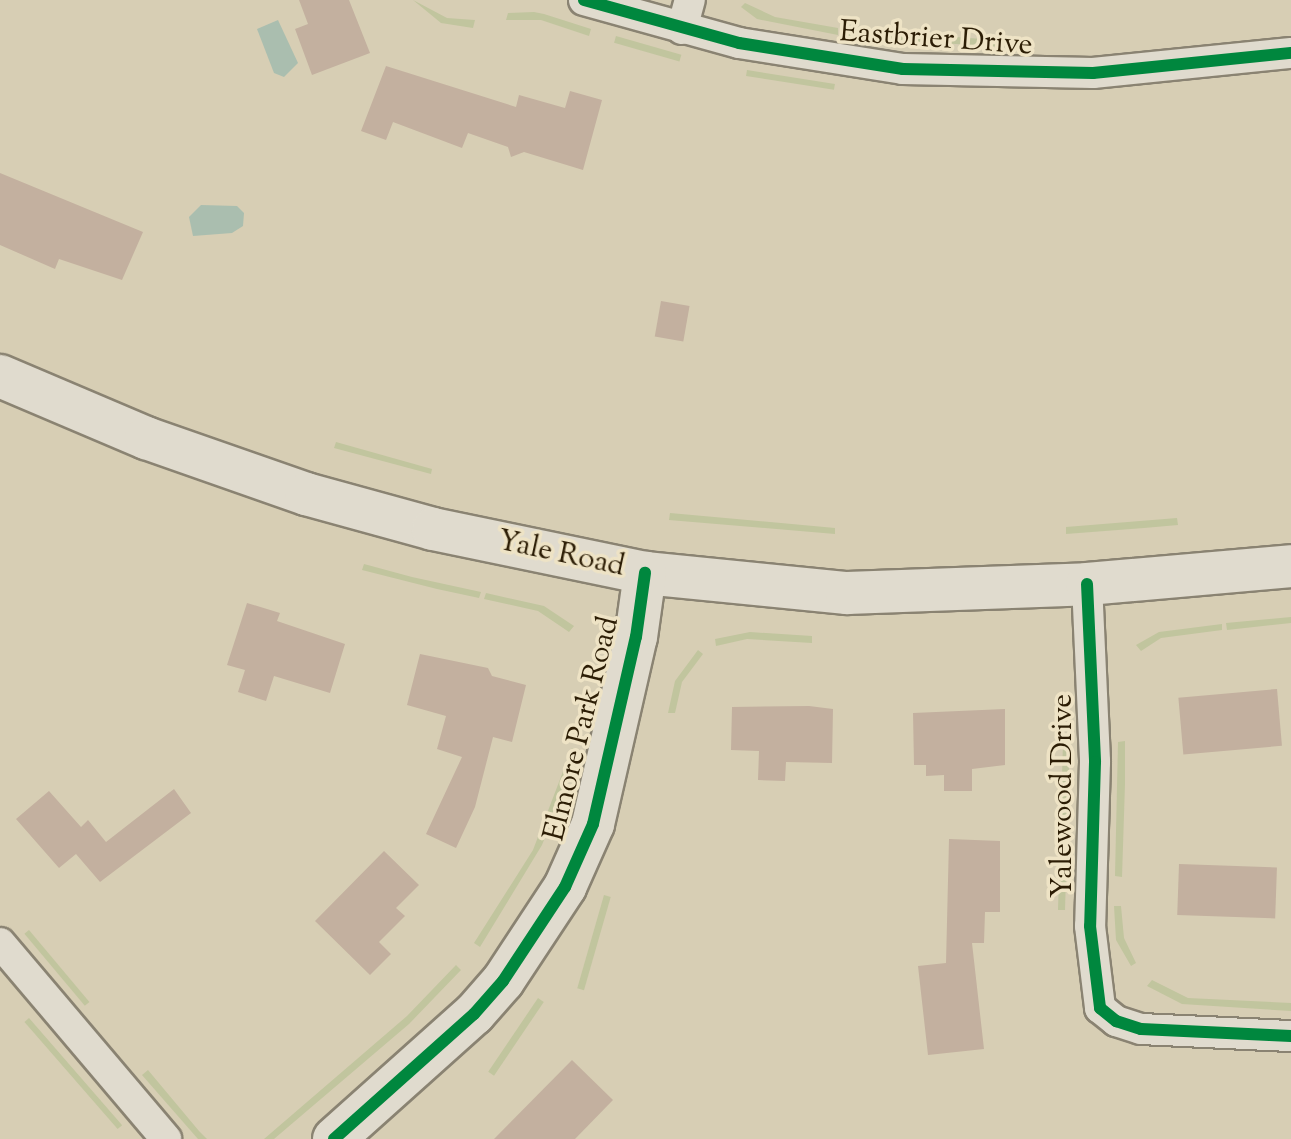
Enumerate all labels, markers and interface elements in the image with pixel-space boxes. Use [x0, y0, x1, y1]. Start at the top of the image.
street label: Eastbrier Drive [838, 15, 1034, 65]
street label: Yale Road [494, 524, 628, 586]
street label: Elmore Park Road [538, 613, 628, 845]
street label: Yalewood Drive [1046, 694, 1082, 898]

